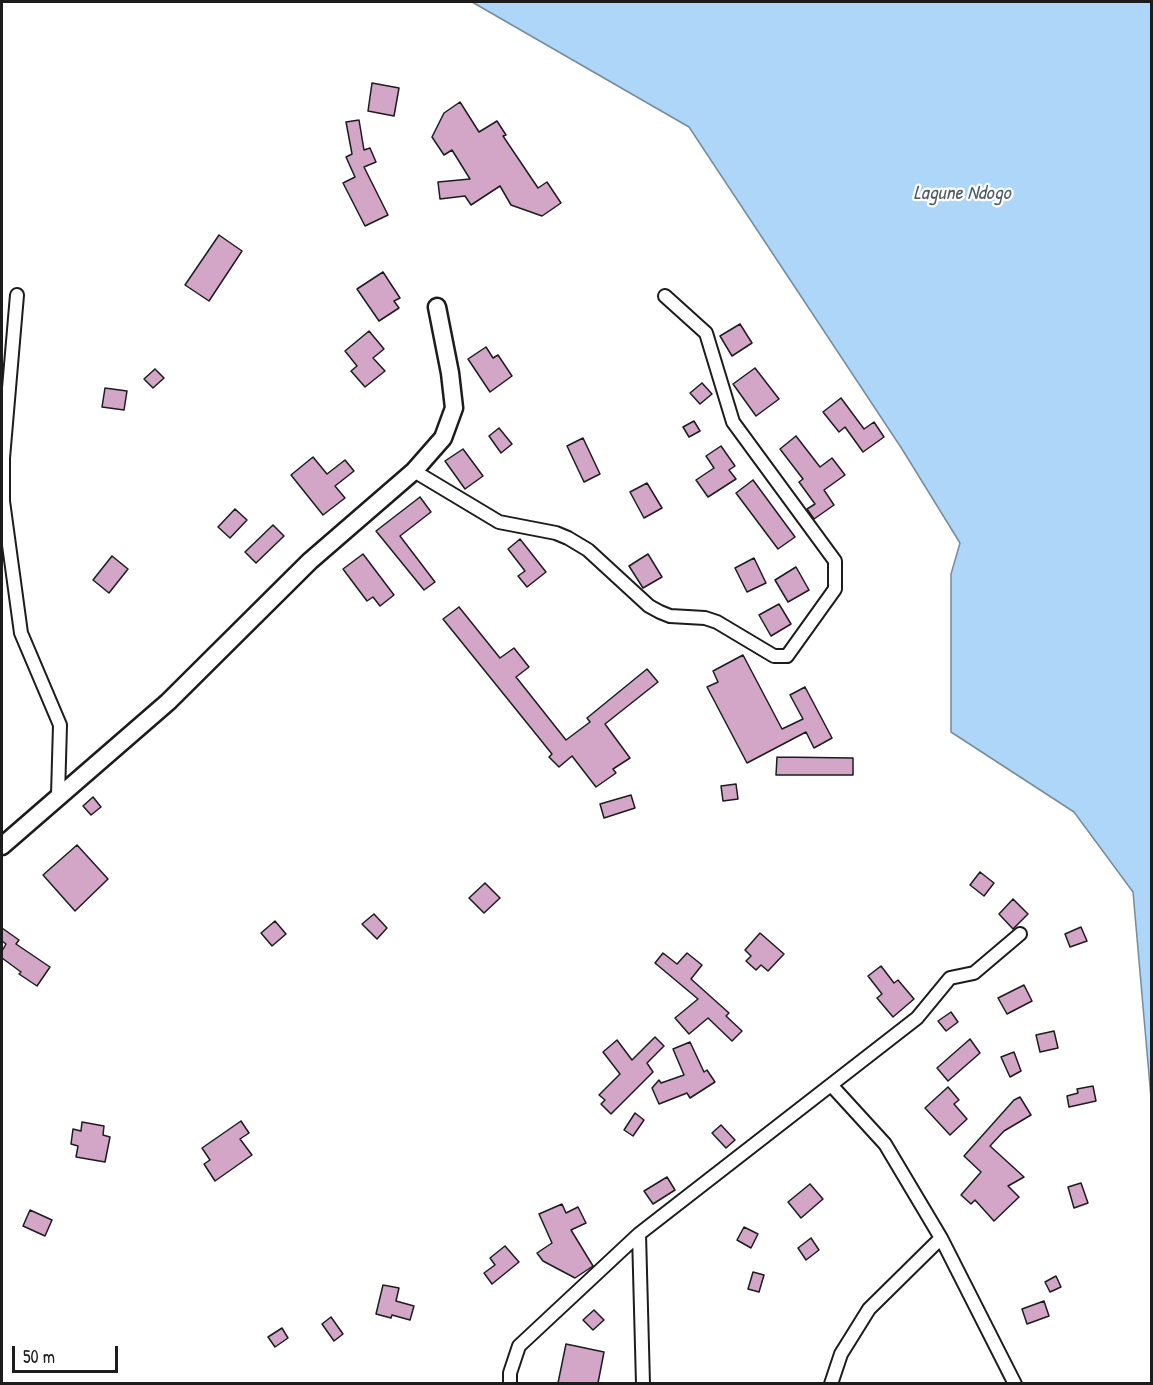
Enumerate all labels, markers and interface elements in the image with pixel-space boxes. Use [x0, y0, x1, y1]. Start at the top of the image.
water label: Lagune Ndogo [913, 182, 1011, 206]
scale bar [15, 1334, 122, 1372]
text: 50 m [23, 1344, 55, 1369]

